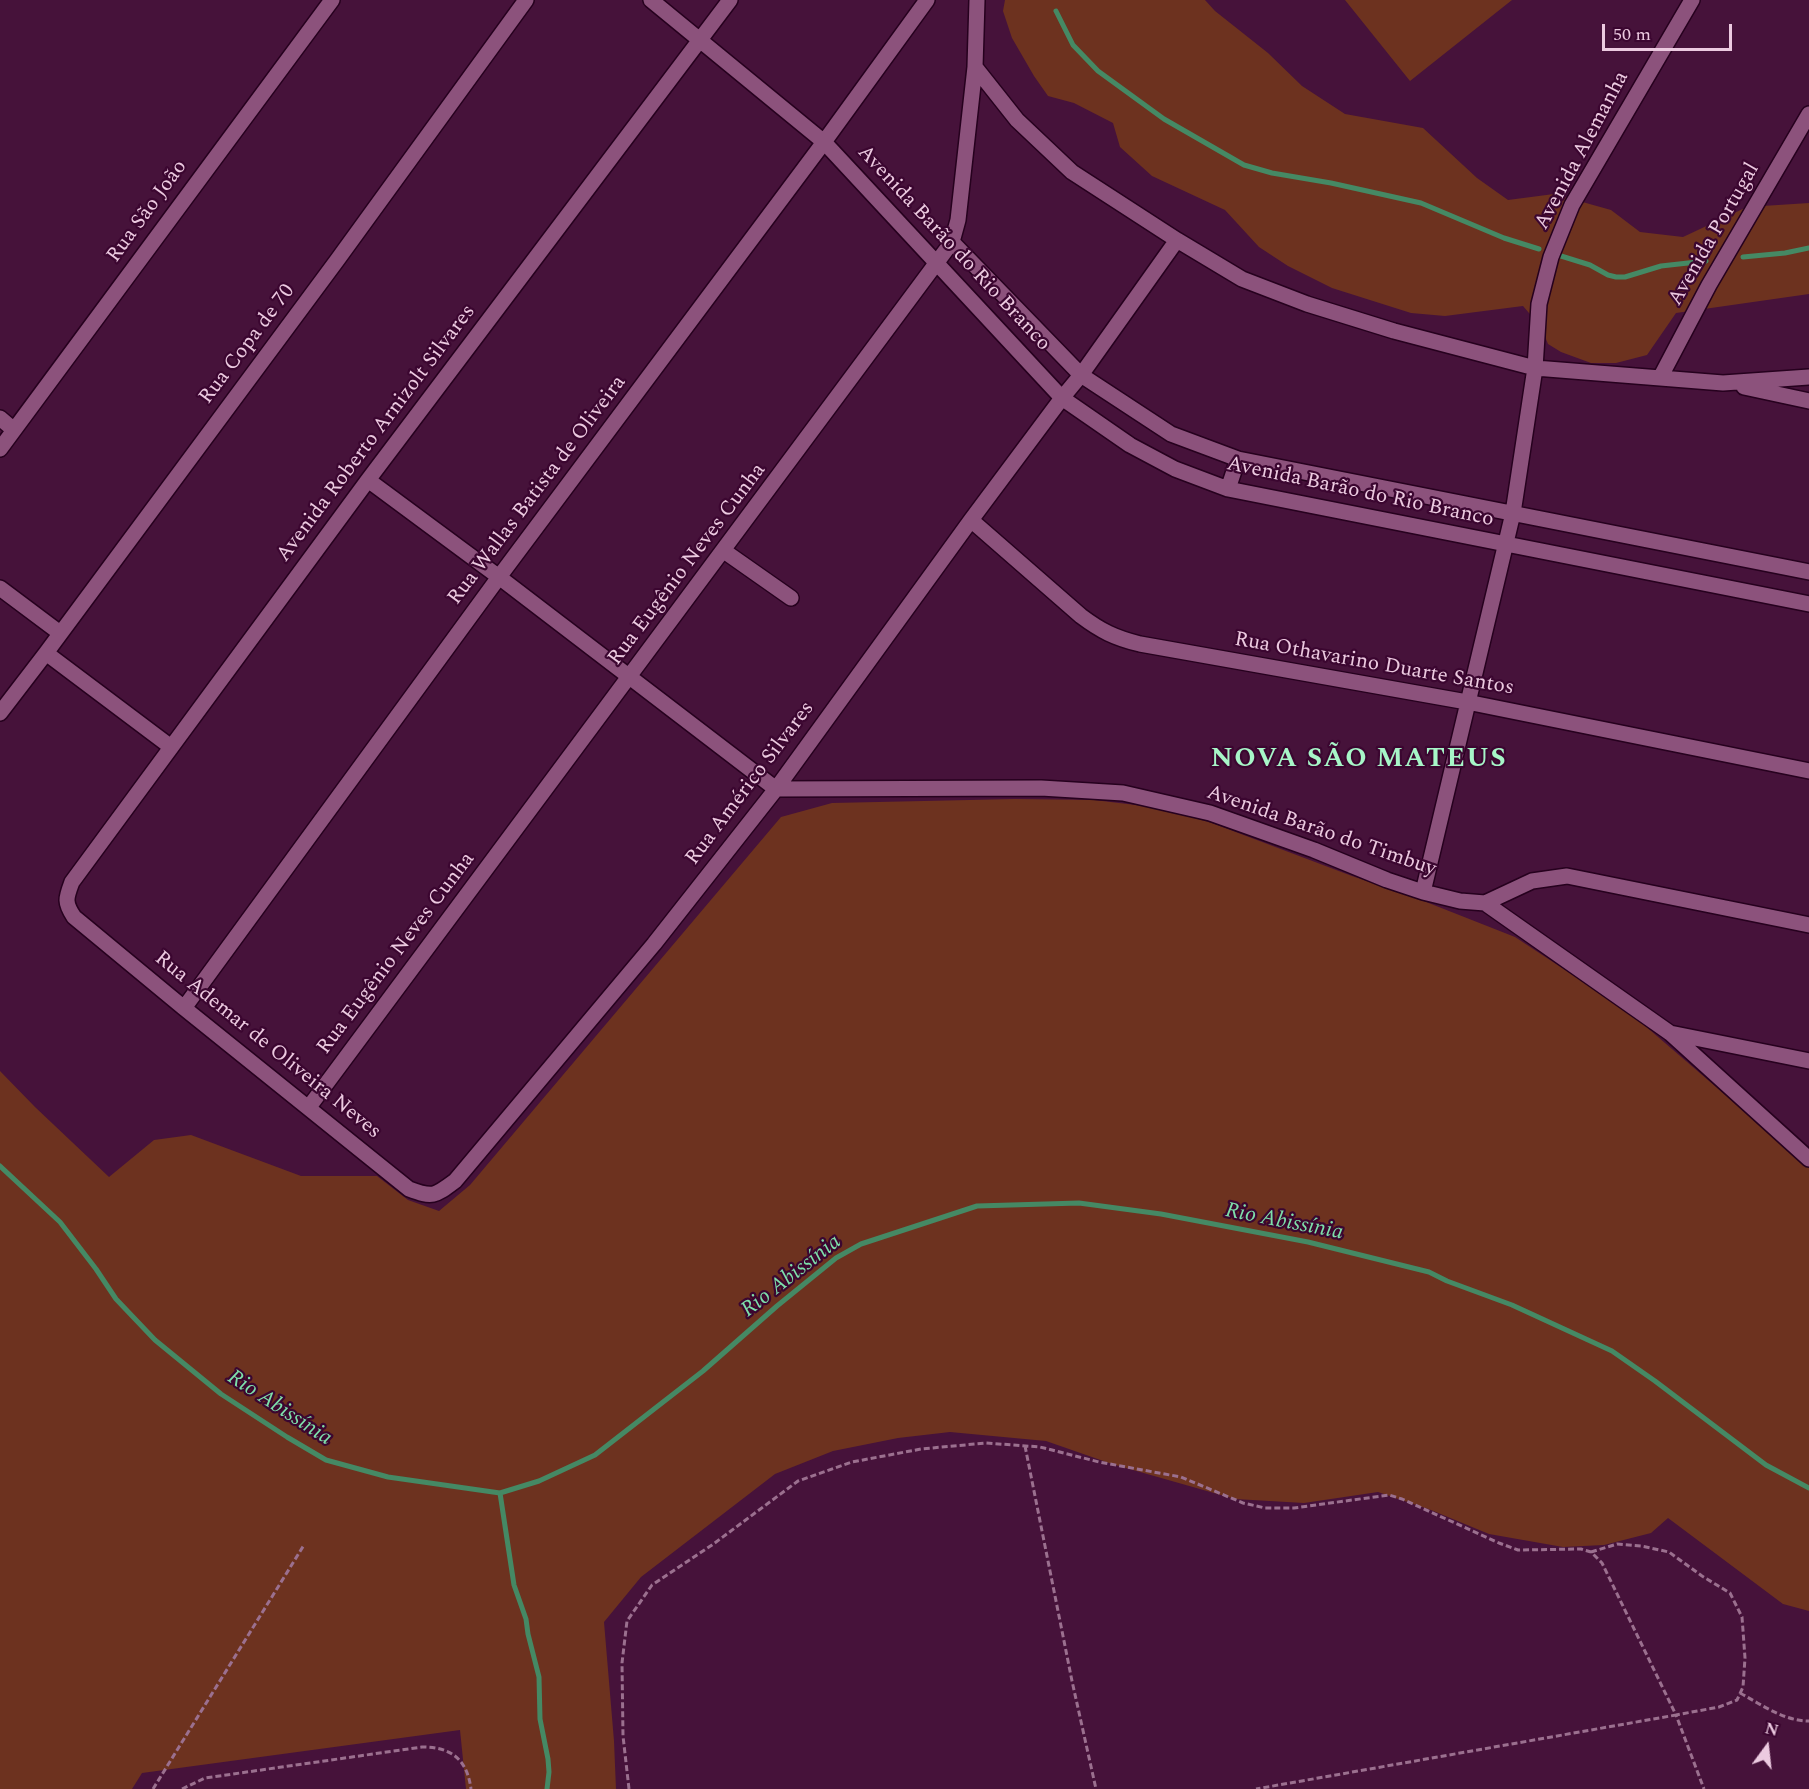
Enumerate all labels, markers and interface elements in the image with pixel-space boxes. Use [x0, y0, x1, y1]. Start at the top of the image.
scale bar [1605, 12, 1736, 50]
text: 50 m [1613, 21, 1651, 48]
street label: Avenida Alemanha [1531, 67, 1635, 235]
street label: Avenida Barão do Rio Branco [851, 141, 1055, 357]
street label: Rua São João [102, 156, 194, 268]
street label: Avenida Portugal [1664, 159, 1766, 311]
street label: Rua Copa de 70 [195, 280, 301, 410]
street label: Avenida Roberto Arnizolt Silvares [272, 301, 482, 567]
street label: Rua Wallas Batista de Oliveira [443, 371, 633, 611]
street label: Avenida Barão do Rio Branco [1224, 452, 1496, 534]
street label: Rua Eugênio Neves Cunha [604, 459, 772, 671]
street label: Rua Othavarino Duarte Santos [1232, 628, 1516, 702]
street label: Rua Américo Silvares [681, 697, 821, 871]
district label: NOVA SÃO MATEUS [1211, 745, 1507, 777]
street label: Avenida Barão do Timbuy [1203, 781, 1439, 883]
street label: Rua Eugênio Neves Cunha [313, 848, 481, 1060]
street label: Rua Ademar de Oliveira Neves [149, 947, 385, 1145]
water label: Rio Abissínia [1223, 1199, 1345, 1247]
water label: Rio Abissínia [737, 1230, 847, 1324]
water label: Rio Abissínia [222, 1365, 336, 1453]
text: N [1762, 1716, 1781, 1743]
north arrow [1737, 1717, 1797, 1777]

